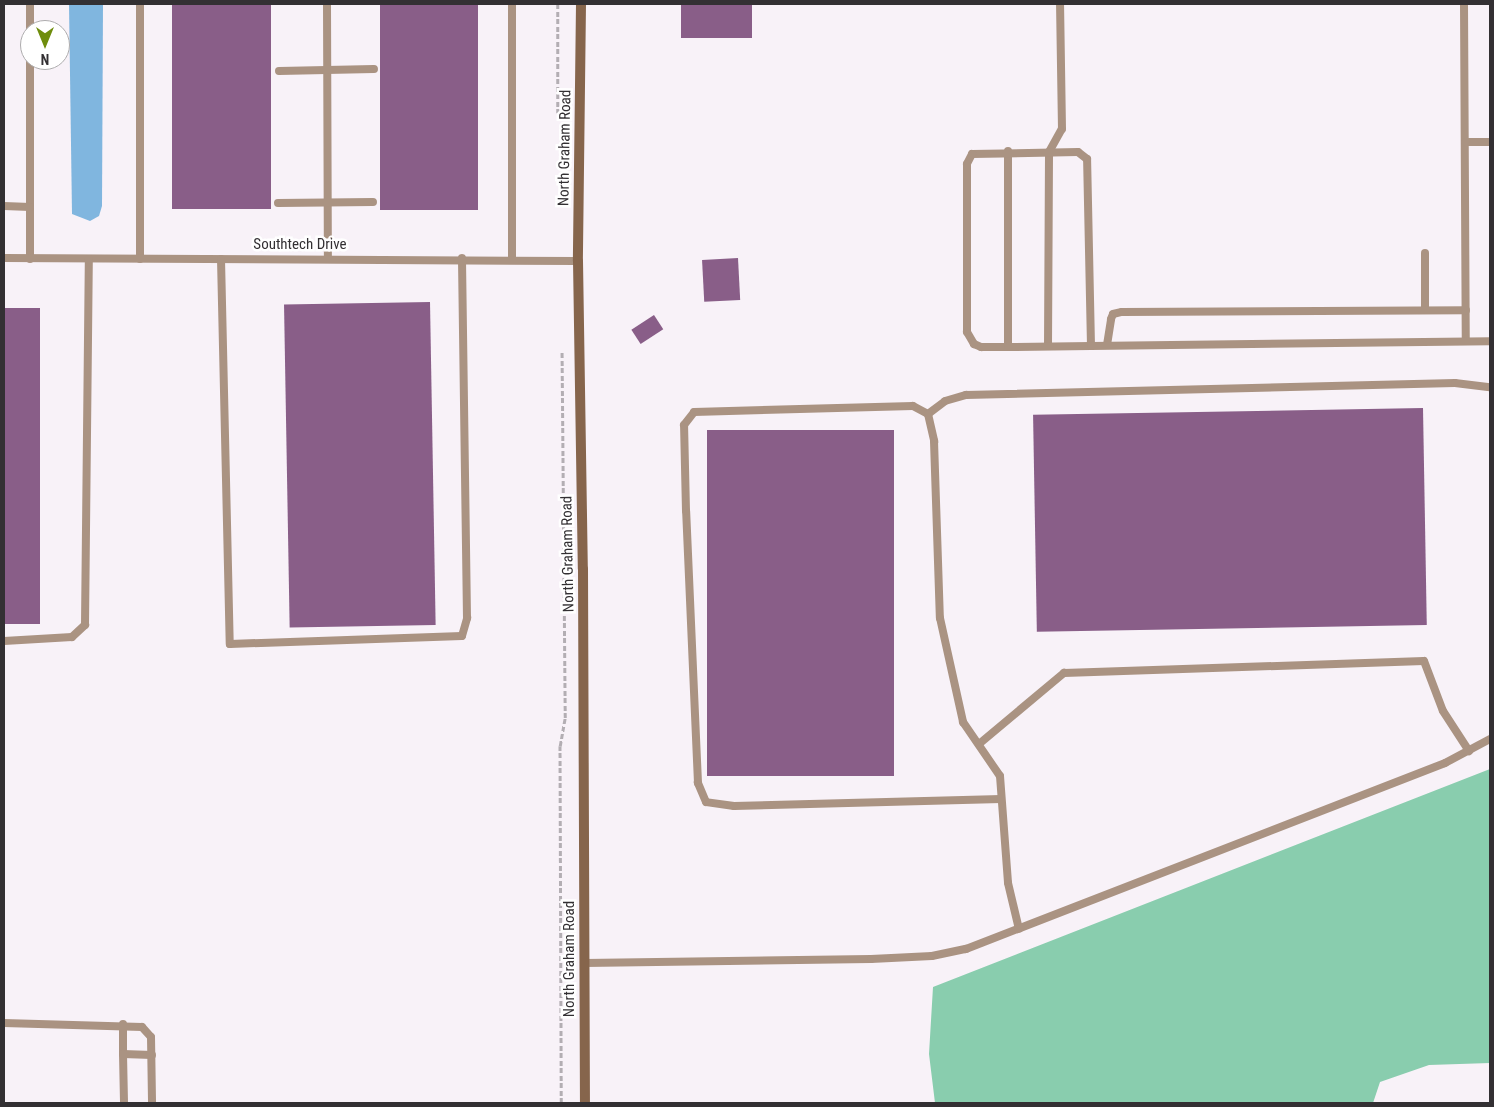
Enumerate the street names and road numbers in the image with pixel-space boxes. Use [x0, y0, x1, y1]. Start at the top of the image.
street label: North Graham Road [555, 90, 575, 206]
street label: Southtech Drive [253, 236, 347, 254]
street label: North Graham Road [558, 496, 578, 612]
street label: North Graham Road [561, 901, 579, 1017]

